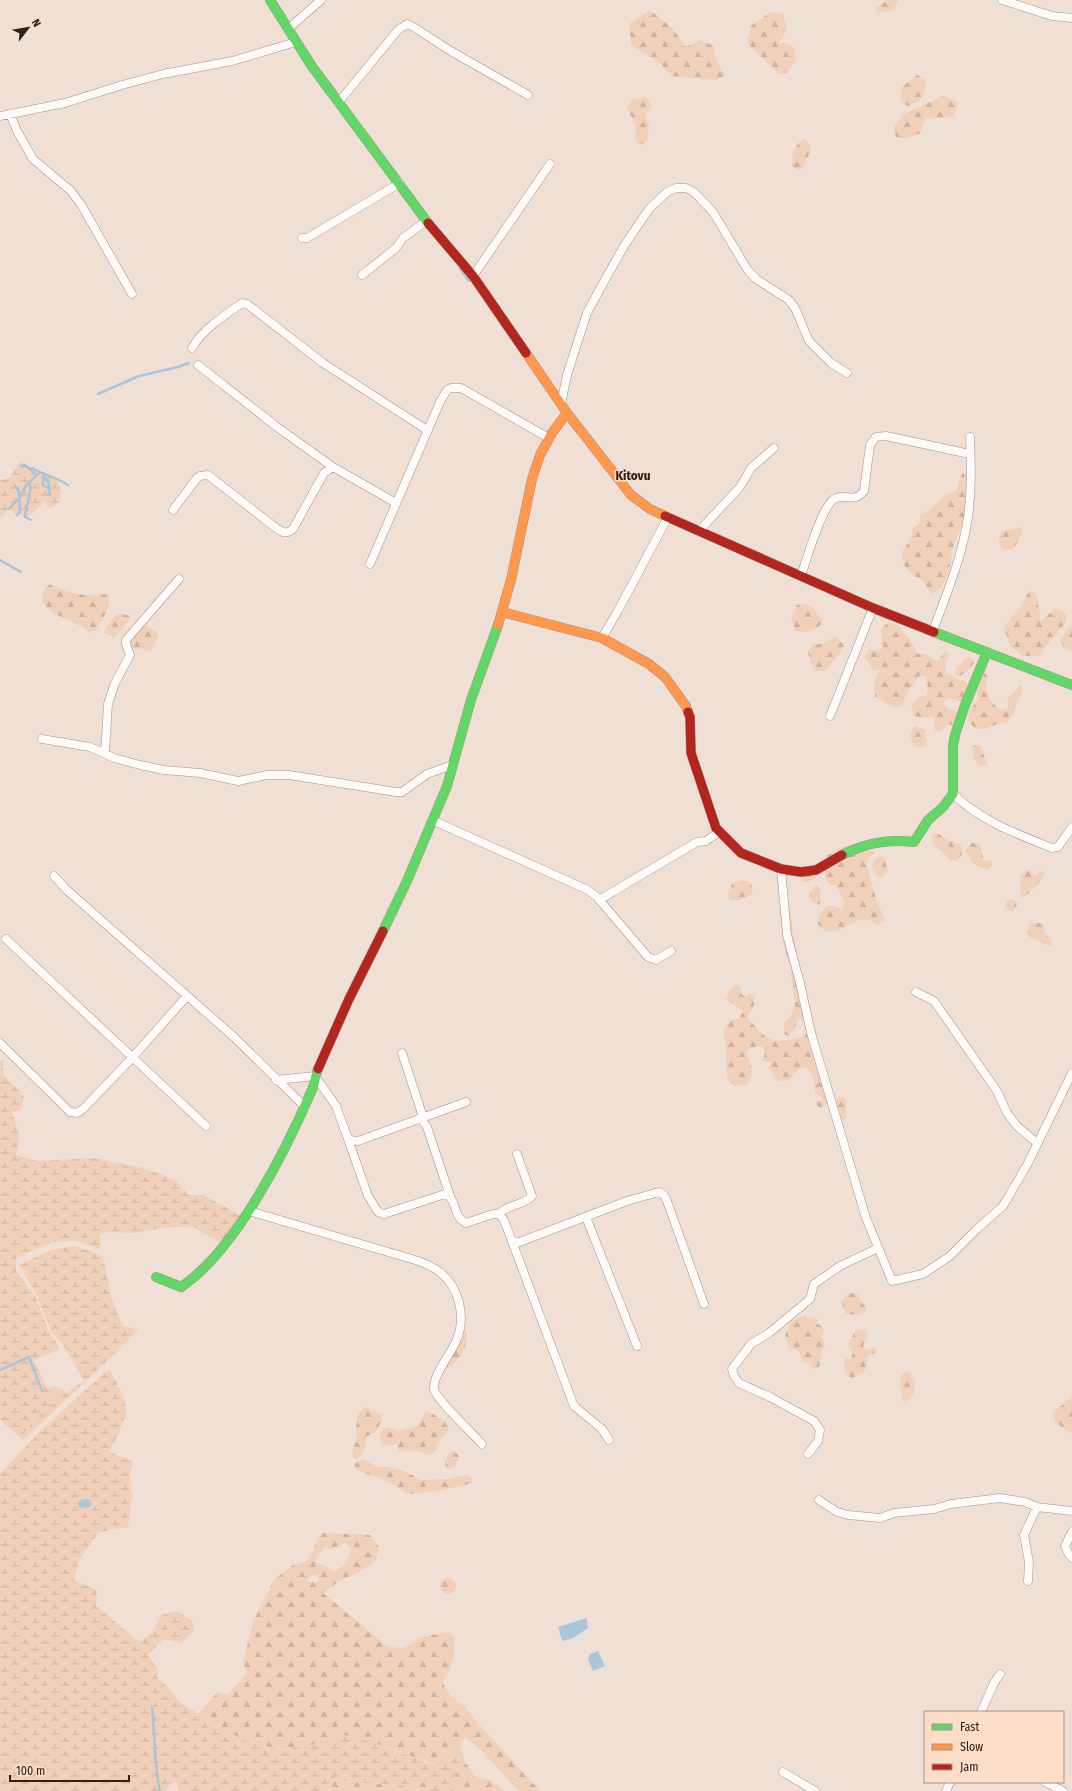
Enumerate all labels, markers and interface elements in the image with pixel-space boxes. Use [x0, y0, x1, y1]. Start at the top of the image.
north arrow [8, 8, 48, 48]
text: N [29, 17, 43, 29]
district label: Kitovu [616, 468, 651, 483]
legend [924, 1711, 1064, 1783]
text: Fast [960, 1720, 979, 1734]
text: Slow [960, 1740, 983, 1754]
scale bar [10, 1757, 129, 1783]
text: Jam [960, 1760, 978, 1774]
text: 100 m [16, 1764, 45, 1778]

